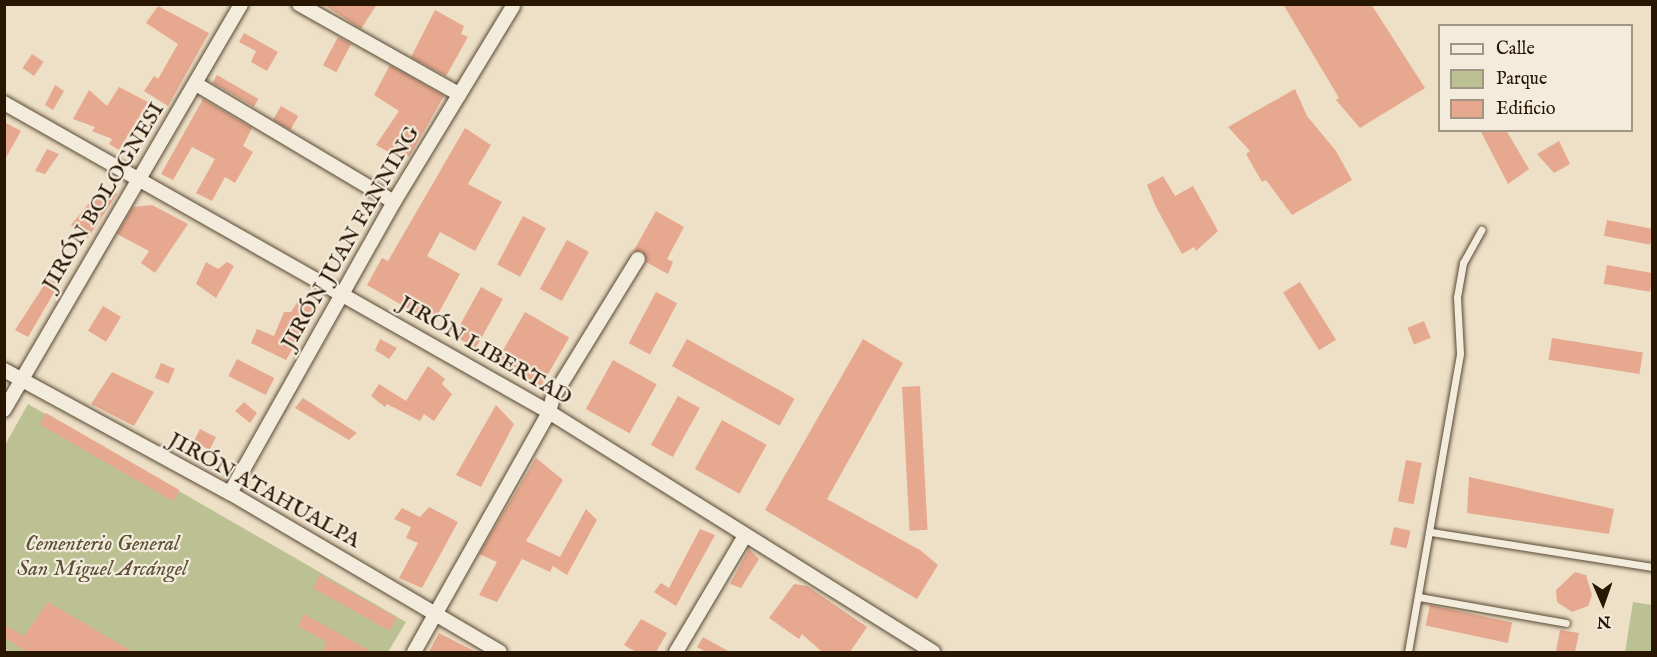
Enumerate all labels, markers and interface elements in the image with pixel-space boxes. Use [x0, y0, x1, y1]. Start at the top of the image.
legend [1438, 24, 1633, 132]
text: Calle [1496, 38, 1535, 61]
text: Parque [1496, 68, 1547, 91]
street label: JIRÓN BOLOGNESI [37, 98, 171, 296]
text: Edificio [1496, 98, 1556, 121]
street label: JIRÓN JUAN FANNING [276, 121, 426, 355]
street label: JIRÓN LIBERTAD [394, 291, 576, 411]
street label: JIRÓN ATAHUALPA [164, 427, 364, 555]
park label: Cementerio General San Miguel Arcángel [17, 531, 187, 582]
north arrow [1573, 573, 1633, 633]
text: N [1596, 611, 1611, 631]

